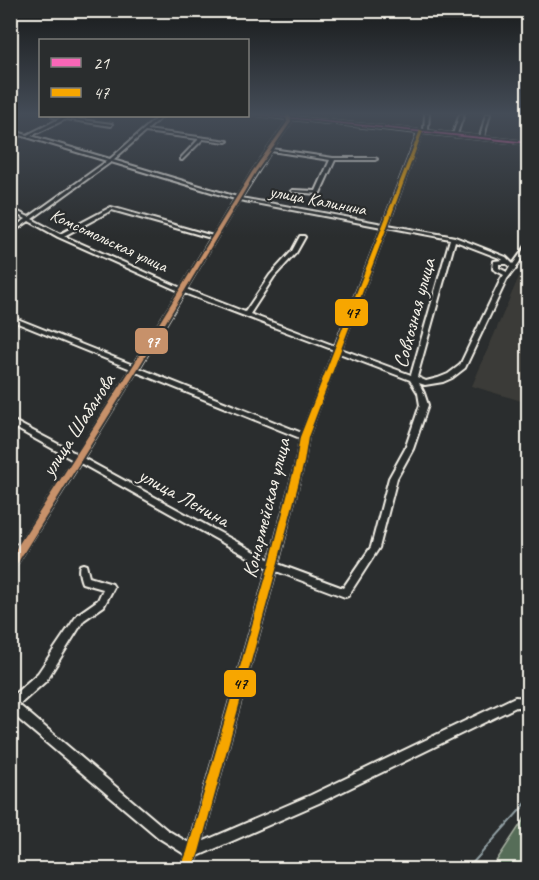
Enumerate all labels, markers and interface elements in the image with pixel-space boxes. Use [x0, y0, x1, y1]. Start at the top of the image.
legend [39, 39, 249, 117]
text: 21 [93, 52, 110, 74]
text: 47 [93, 82, 110, 104]
street label: улица Калинина [267, 180, 369, 220]
street label: Комсомольская улица [47, 203, 173, 278]
street label: Совхозная улица [387, 254, 442, 371]
line badge: 47 [334, 298, 369, 327]
text: 47 [345, 303, 361, 323]
line badge: 97 [134, 327, 169, 355]
text: 97 [145, 332, 161, 352]
street label: улица Шабанова [34, 367, 122, 483]
street label: Конармейская улица [236, 434, 296, 581]
street label: улица Ленина [132, 460, 236, 534]
line badge: 47 [223, 669, 257, 698]
text: 47 [233, 674, 249, 694]

